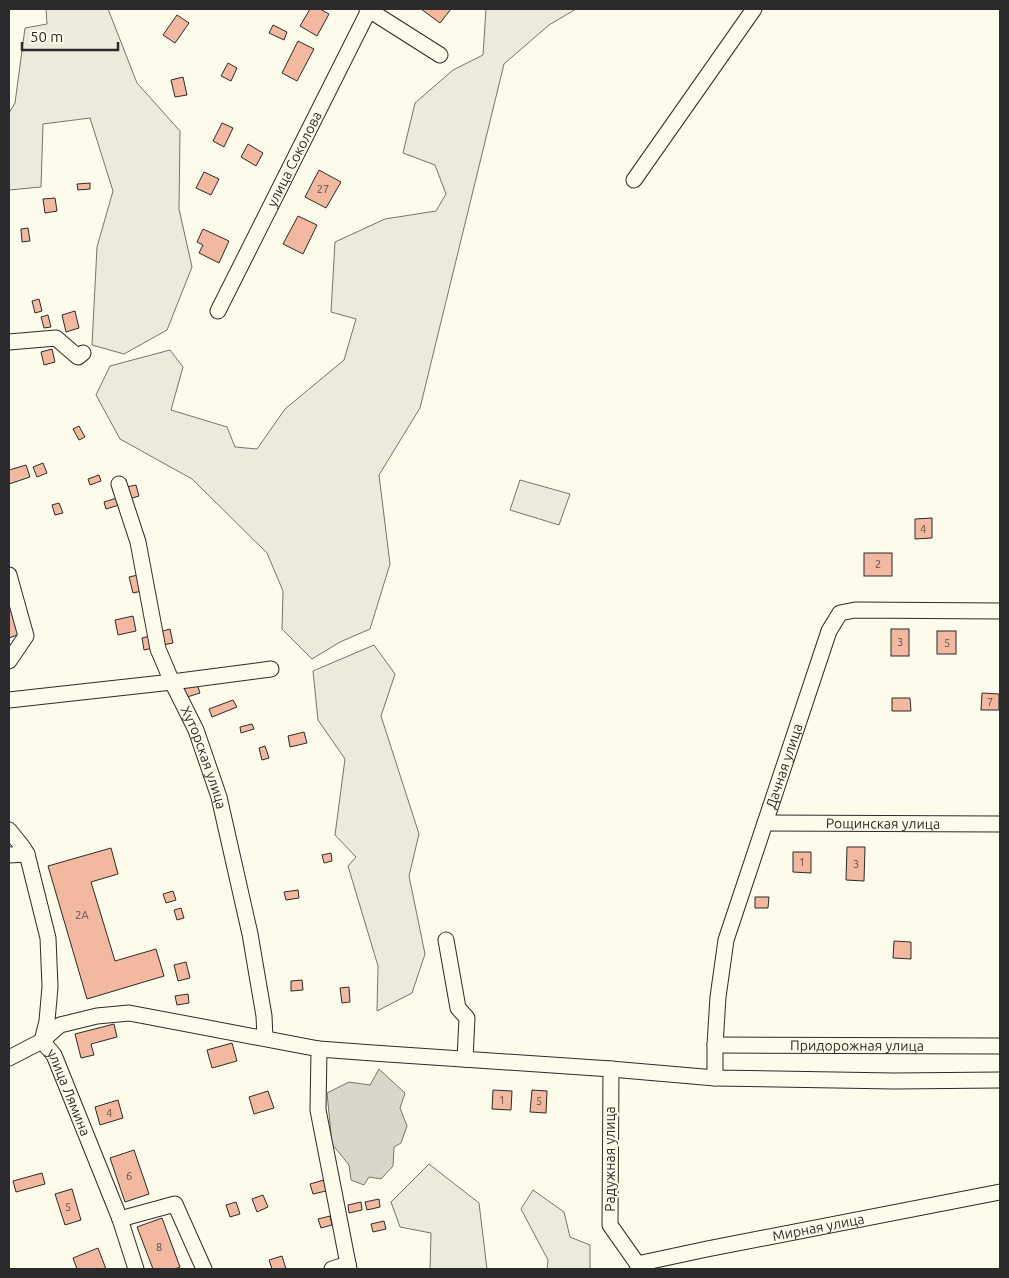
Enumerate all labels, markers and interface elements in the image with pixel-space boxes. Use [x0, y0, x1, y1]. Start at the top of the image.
scale bar [22, 20, 119, 52]
text: 50 m [30, 28, 63, 45]
street label: улица Соколова [264, 109, 325, 209]
house number: 27 [317, 183, 329, 195]
house number: 4 [920, 523, 926, 535]
house number: 2 [875, 558, 881, 570]
house number: 3 [897, 636, 903, 648]
house number: 5 [944, 637, 950, 649]
house number: 7 [987, 696, 993, 708]
street label: Хуторская улица [177, 704, 229, 810]
street label: Дачная улица [762, 721, 806, 811]
street label: Рощинская улица [826, 815, 940, 832]
house number: 1 [799, 856, 805, 868]
house number: 3 [853, 858, 859, 870]
house number: 2А [75, 909, 90, 921]
street label: Придорожная улица [790, 1037, 924, 1054]
street label: улица Лямина [44, 1045, 94, 1138]
house number: 1 [499, 1094, 505, 1106]
house number: 5 [536, 1095, 542, 1107]
street label: Радужная улица [602, 1106, 618, 1212]
house number: 4 [106, 1107, 112, 1119]
house number: 6 [126, 1170, 132, 1182]
house number: 5 [65, 1201, 71, 1213]
street label: Мирная улица [771, 1211, 866, 1244]
house number: 8 [156, 1241, 162, 1253]

